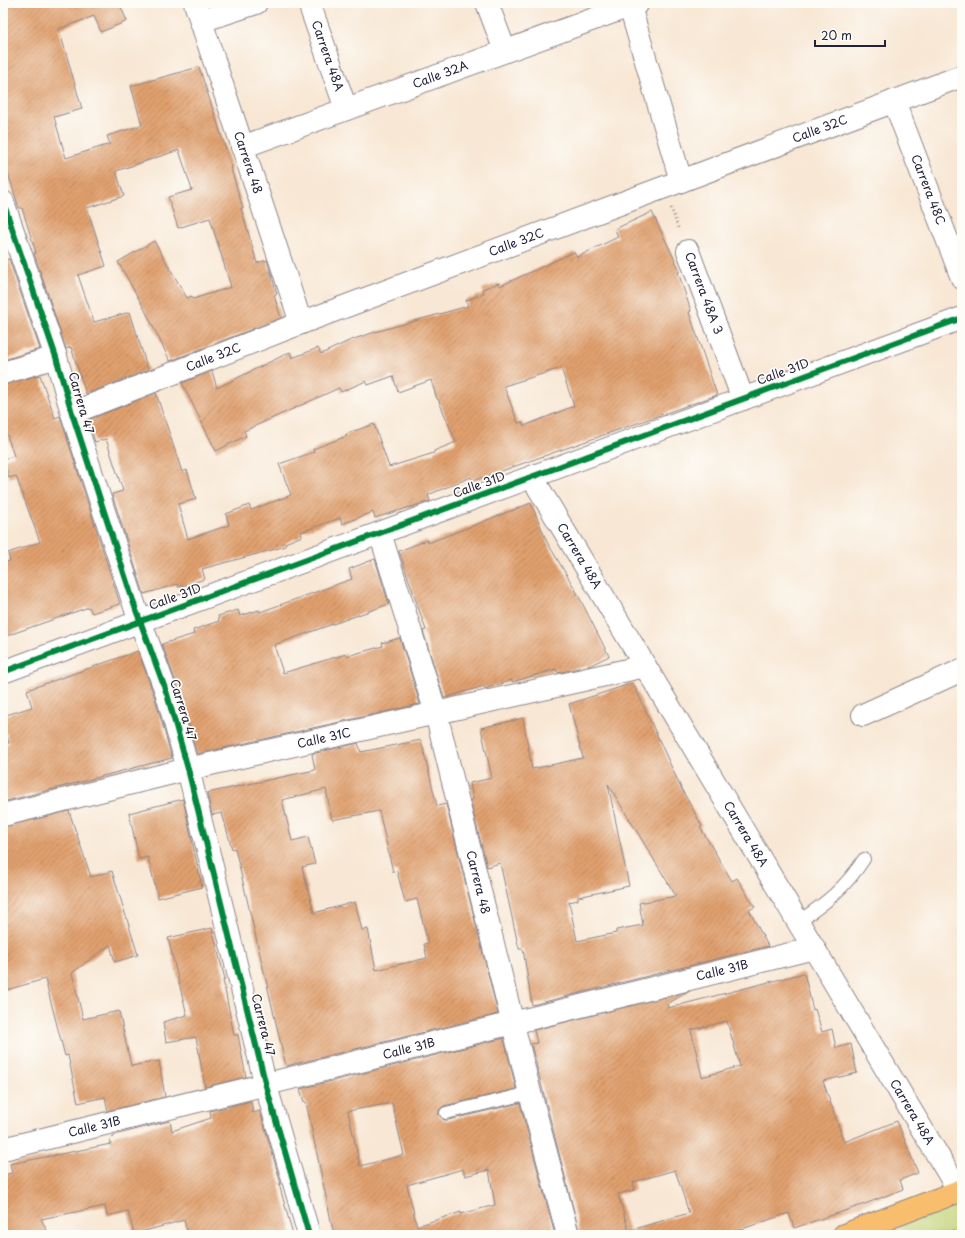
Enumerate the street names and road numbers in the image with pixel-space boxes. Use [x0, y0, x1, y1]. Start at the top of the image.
street label: Carrera 48A [308, 18, 349, 93]
street label: Calle 32A [410, 56, 470, 92]
street label: Calle 32C [789, 110, 850, 147]
street label: Carrera 48 [230, 128, 268, 196]
street label: Carrera 48C [907, 152, 951, 227]
street label: Calle 32C [486, 223, 546, 260]
street label: Carrera 48A 3 [681, 249, 728, 337]
street label: Calle 32C [183, 338, 243, 375]
street label: Calle 31D [754, 353, 811, 389]
street label: Carrera 47 [65, 370, 100, 436]
street label: Calle 31D [450, 466, 507, 502]
street label: Carrera 48A [553, 519, 607, 592]
street label: Calle 31D [146, 578, 203, 614]
street label: Carrera 47 [166, 677, 202, 743]
street label: Calle 31C [295, 723, 352, 752]
street label: Carrera 48A [720, 797, 773, 870]
street label: Carrera 48 [462, 848, 495, 916]
street label: Calle 31B [694, 954, 750, 985]
street label: Carrera 47 [248, 992, 281, 1058]
street label: Calle 31B [381, 1033, 437, 1063]
street label: Carrera 48A [886, 1075, 939, 1148]
street label: Calle 31B [66, 1111, 122, 1141]

